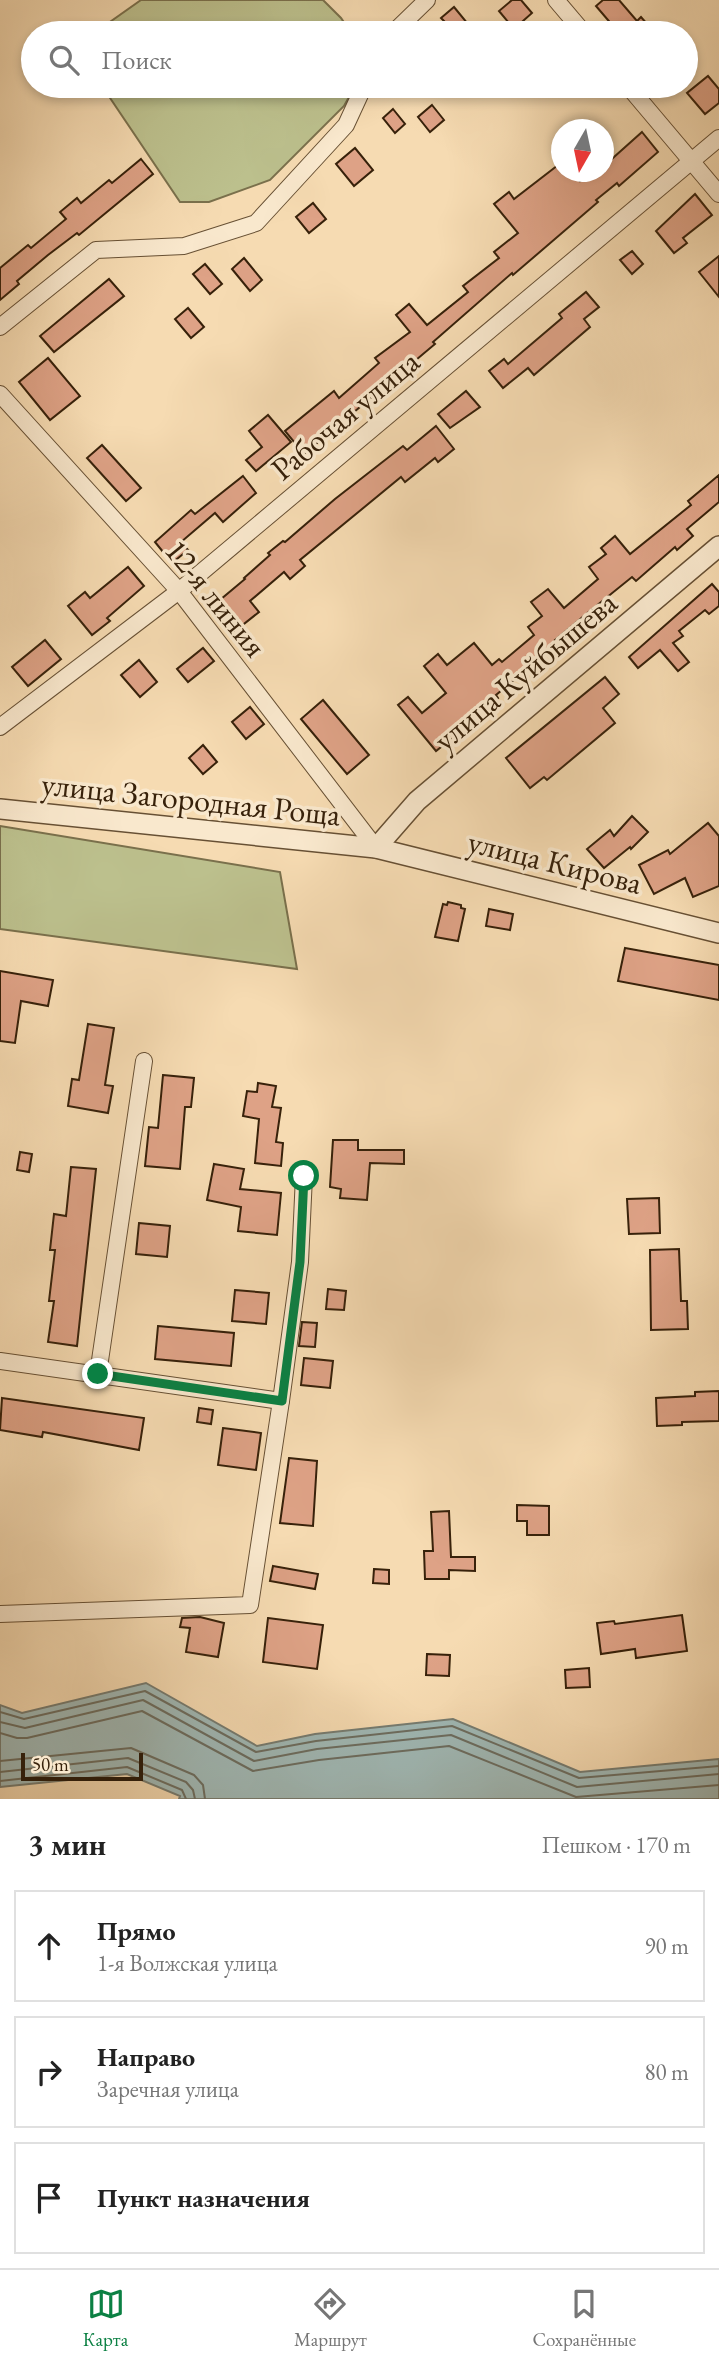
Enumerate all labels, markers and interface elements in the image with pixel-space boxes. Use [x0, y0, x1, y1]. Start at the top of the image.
search box [21, 21, 698, 98]
icon: search [45, 41, 83, 79]
text: Поиск [101, 43, 172, 77]
north arrow [551, 119, 614, 182]
street label: Рабочая улица [262, 340, 428, 490]
street label: 12-я линия [156, 530, 276, 666]
street label: улица Куйбышева [424, 582, 626, 760]
street label: улица Загородная Роща [39, 762, 343, 836]
street label: улица Кирова [464, 820, 647, 904]
route start [288, 1160, 319, 1191]
route end [82, 1358, 113, 1389]
scale bar [21, 1750, 144, 1782]
text: 50 m [32, 1752, 69, 1777]
text: 3 мин [28, 1825, 106, 1864]
text: Пешком · 170 m [542, 1830, 691, 1860]
text: Прямо [97, 1914, 176, 1948]
icon: ahead [30, 1927, 68, 1965]
text: 90 m [644, 1931, 689, 1961]
text: 1-я Волжская улица [97, 1948, 278, 1978]
text: Направо [97, 2040, 195, 2074]
icon: right [30, 2053, 68, 2091]
text: 80 m [644, 2057, 689, 2087]
text: Заречная улица [97, 2074, 239, 2104]
icon: arrive [30, 2179, 68, 2217]
text: Пункт назначения [97, 2181, 310, 2215]
tab: Карта [83, 2285, 128, 2352]
tab: Маршрут [294, 2285, 367, 2352]
tab: Сохранённые [533, 2285, 636, 2352]

